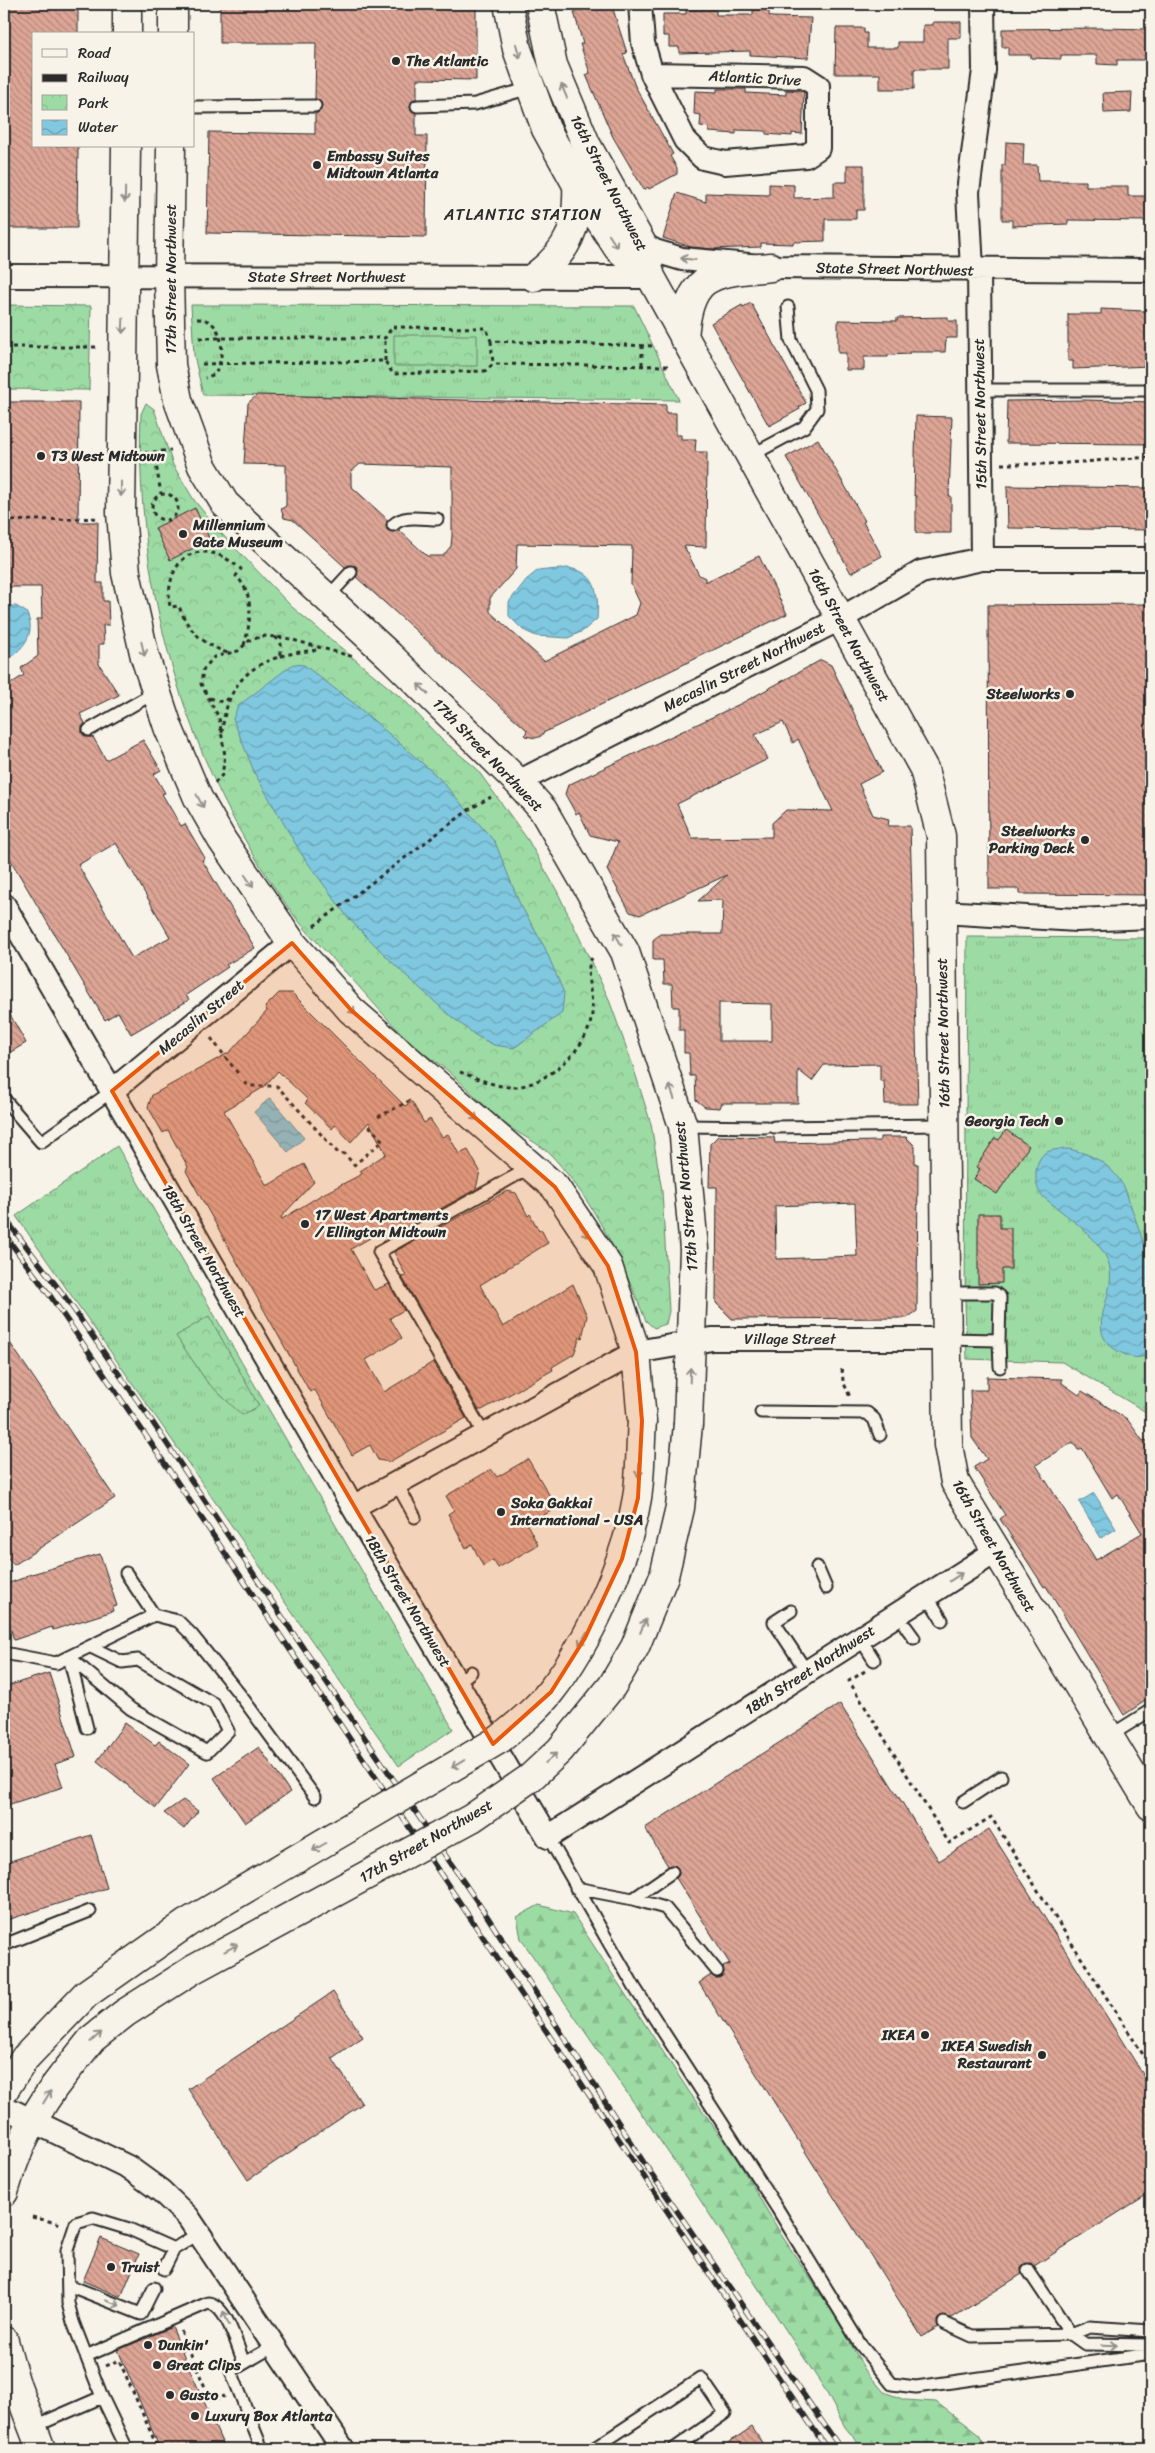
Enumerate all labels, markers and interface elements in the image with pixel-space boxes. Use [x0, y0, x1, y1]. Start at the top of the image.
legend [32, 32, 195, 148]
text: Road [78, 40, 111, 66]
one-way arrow [514, 43, 524, 59]
place label: The Atlantic [406, 48, 489, 74]
marker: The Atlantic [390, 55, 402, 67]
street label: Atlantic Drive [707, 63, 802, 93]
text: Railway [78, 64, 129, 90]
one-way arrow [558, 84, 568, 99]
text: Park [78, 90, 109, 116]
street label: 16th Street Northwest [563, 110, 655, 256]
text: Water [78, 114, 118, 140]
place label: Embassy Suites Midtown Atlanta [326, 143, 439, 186]
marker: Embassy Suites Midtown Atlanta [311, 159, 323, 171]
one-way arrow [120, 186, 130, 203]
district label: ATLANTIC STATION [443, 200, 602, 229]
street label: 17th Street Northwest [158, 203, 184, 354]
one-way arrow [608, 234, 619, 248]
one-way arrow [680, 254, 696, 264]
street label: State Street Northwest [816, 255, 975, 283]
street label: State Street Northwest [248, 264, 407, 290]
one-way arrow [118, 318, 127, 334]
street label: 15th Street Northwest [966, 338, 994, 490]
place label: T3 West Midtown [51, 443, 166, 469]
marker: T3 West Midtown [35, 450, 47, 462]
one-way arrow [116, 480, 126, 496]
place label: Millennium Gate Museum [192, 512, 284, 555]
marker: Millennium Gate Museum [177, 528, 189, 540]
street label: 16th Street Northwest [801, 563, 897, 708]
street label: Mecaslin Street Northwest [658, 615, 830, 719]
one-way arrow [139, 640, 148, 656]
place label: Steelworks [985, 681, 1061, 707]
one-way arrow [417, 683, 429, 695]
marker: Steelworks [1064, 688, 1076, 700]
street label: 17th Street Northwest [426, 692, 550, 819]
one-way arrow [196, 793, 205, 808]
place label: Steelworks Parking Deck [989, 818, 1076, 861]
marker: Steelworks Parking Deck [1079, 834, 1091, 846]
one-way arrow [244, 874, 254, 888]
one-way arrow [612, 933, 622, 947]
street label: 16th Street Northwest [929, 957, 957, 1109]
street label: Mecaslin Street [152, 973, 250, 1061]
one-way arrow [344, 1002, 356, 1014]
one-way arrow [667, 1085, 676, 1100]
place label: Georgia Tech [964, 1108, 1049, 1134]
one-way arrow [465, 1109, 478, 1120]
marker: Georgia Tech [1053, 1115, 1065, 1127]
street label: 17th Street Northwest [666, 1119, 706, 1272]
street label: 18th Street Northwest [155, 1179, 253, 1323]
place label: 17 West Apartments / Ellington Midtown [314, 1202, 449, 1245]
marker: 17 West Apartments / Ellington Midtown [299, 1218, 311, 1230]
one-way arrow [579, 1223, 589, 1237]
street label: Village Street [744, 1326, 837, 1352]
one-way arrow [685, 1367, 695, 1384]
one-way arrow [634, 1462, 644, 1478]
street label: 16th Street Northwest [945, 1474, 1043, 1618]
place label: Soka Gakkai International - USA [510, 1490, 643, 1533]
marker: Soka Gakkai International - USA [495, 1506, 507, 1518]
street label: 18th Street Northwest [358, 1530, 458, 1673]
one-way arrow [949, 1571, 963, 1581]
street label: 18th Street Northwest [740, 1618, 881, 1722]
one-way arrow [639, 1619, 648, 1634]
one-way arrow [578, 1632, 588, 1646]
one-way arrow [544, 1753, 557, 1764]
one-way arrow [452, 1760, 466, 1770]
street label: 17th Street Northwest [354, 1792, 498, 1890]
one-way arrow [311, 1842, 326, 1852]
one-way arrow [224, 1943, 239, 1953]
place label: IKEA [881, 2022, 915, 2048]
marker: IKEA [919, 2029, 931, 2041]
one-way arrow [89, 2031, 102, 2043]
place label: IKEA Swedish Restaurant [940, 2033, 1032, 2076]
marker: IKEA Swedish Restaurant [1036, 2049, 1048, 2061]
one-way arrow [42, 2091, 52, 2105]
place label: Truist [121, 2254, 160, 2280]
marker: Truist [105, 2261, 117, 2273]
one-way arrow [105, 2299, 120, 2308]
one-way arrow [220, 2311, 230, 2326]
place label: Dunkin' [158, 2332, 209, 2358]
marker: Dunkin' [142, 2339, 154, 2351]
one-way arrow [1101, 2341, 1117, 2350]
place label: Great Clips [166, 2352, 242, 2378]
marker: Great Clips [151, 2359, 163, 2371]
place label: Gusto [179, 2382, 219, 2408]
marker: Gusto [164, 2389, 176, 2401]
place label: Luxury Box Atlanta [205, 2403, 333, 2429]
marker: Luxury Box Atlanta [189, 2410, 201, 2422]

